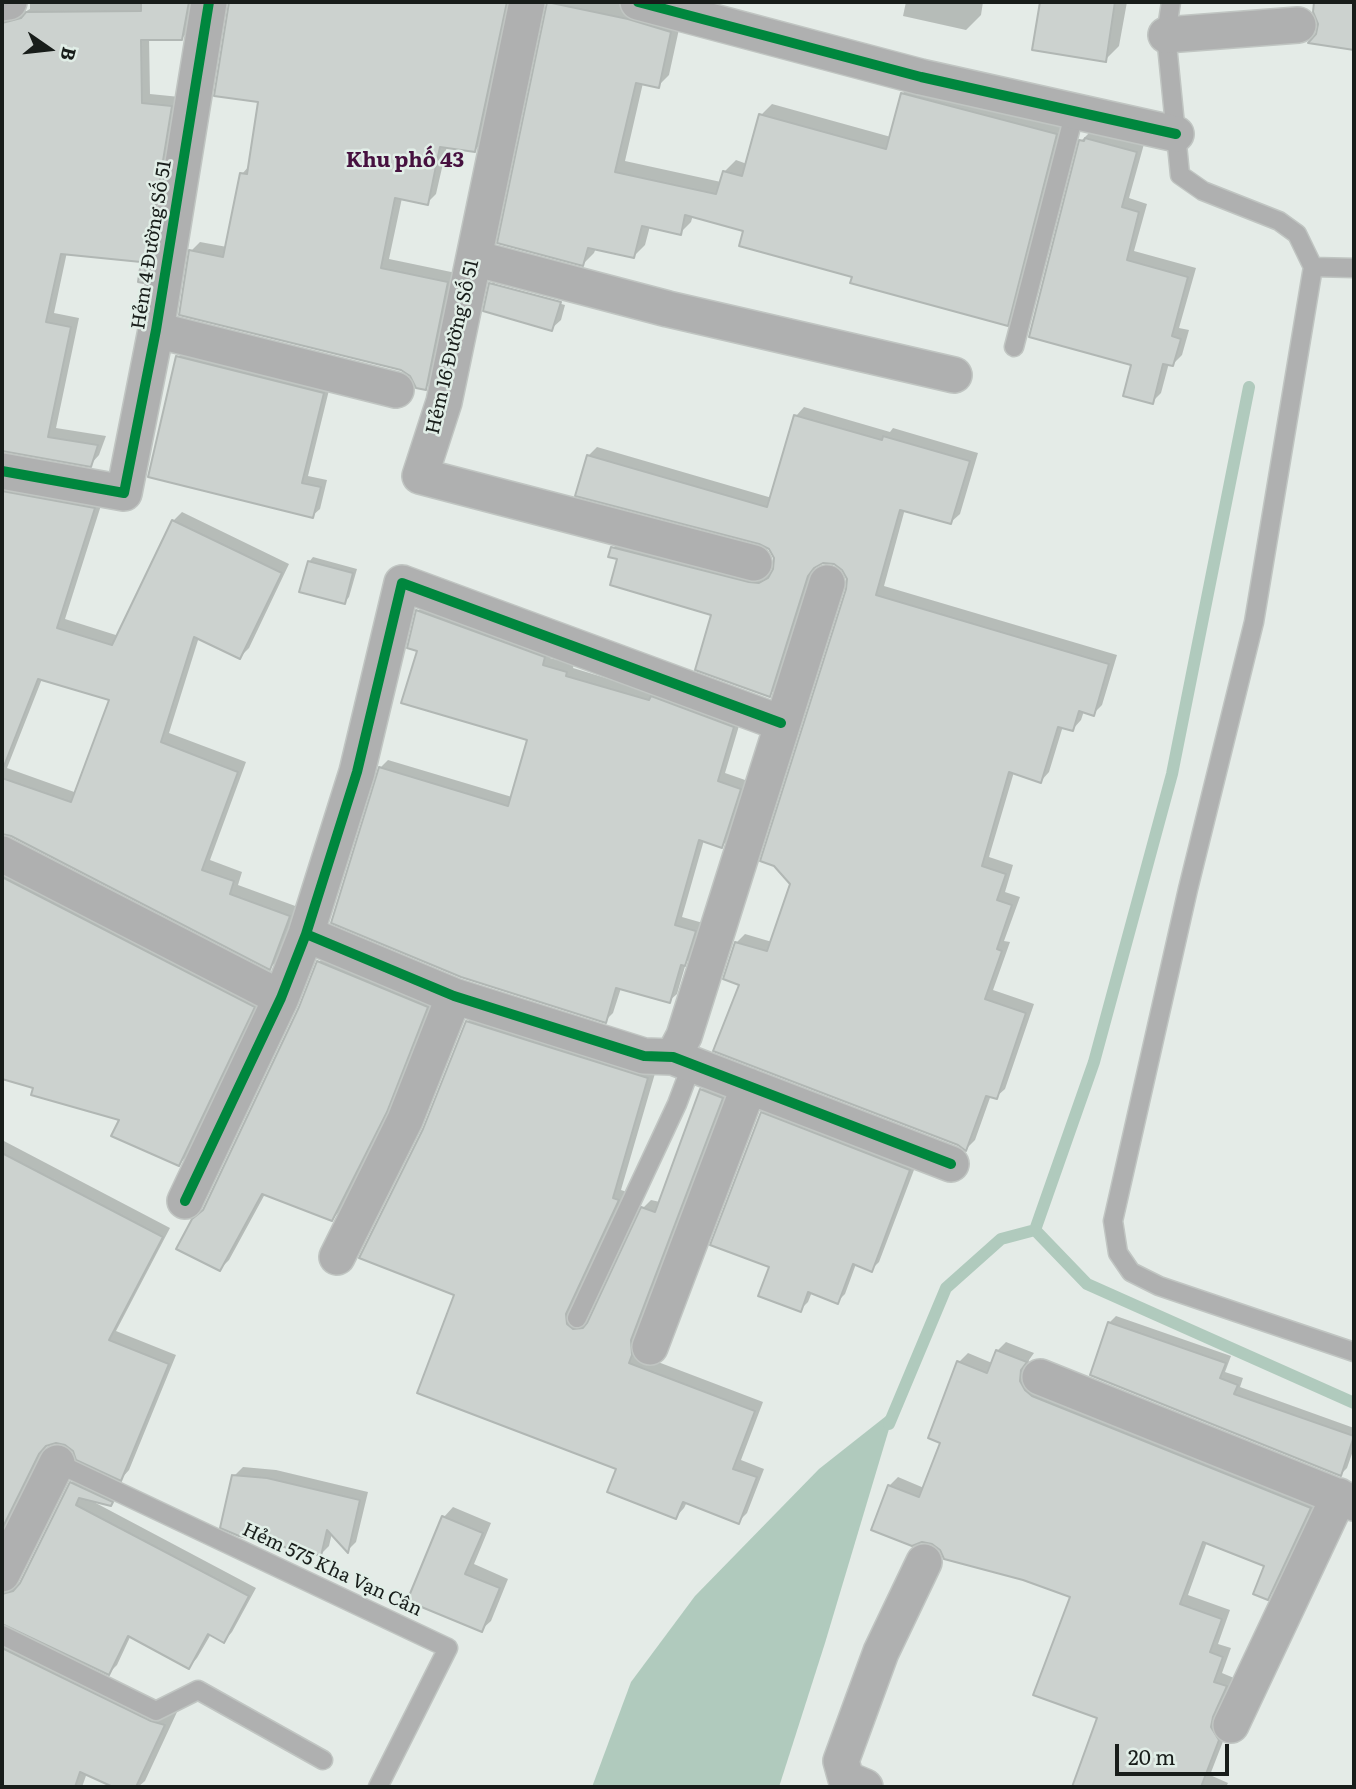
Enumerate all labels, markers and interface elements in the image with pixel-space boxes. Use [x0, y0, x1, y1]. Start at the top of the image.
north arrow [14, 14, 84, 84]
text: B [54, 44, 85, 64]
district label: Khu phố 43 [346, 148, 464, 174]
street label: Hẻm 4 Đường Số 51 [127, 159, 177, 331]
street label: Hẻm 16 Đường Số 51 [422, 257, 484, 437]
street label: Hẻm 575 Kha Vạn Cân [239, 1518, 425, 1622]
scale bar [1118, 1730, 1232, 1774]
text: 20 m [1128, 1740, 1175, 1771]

